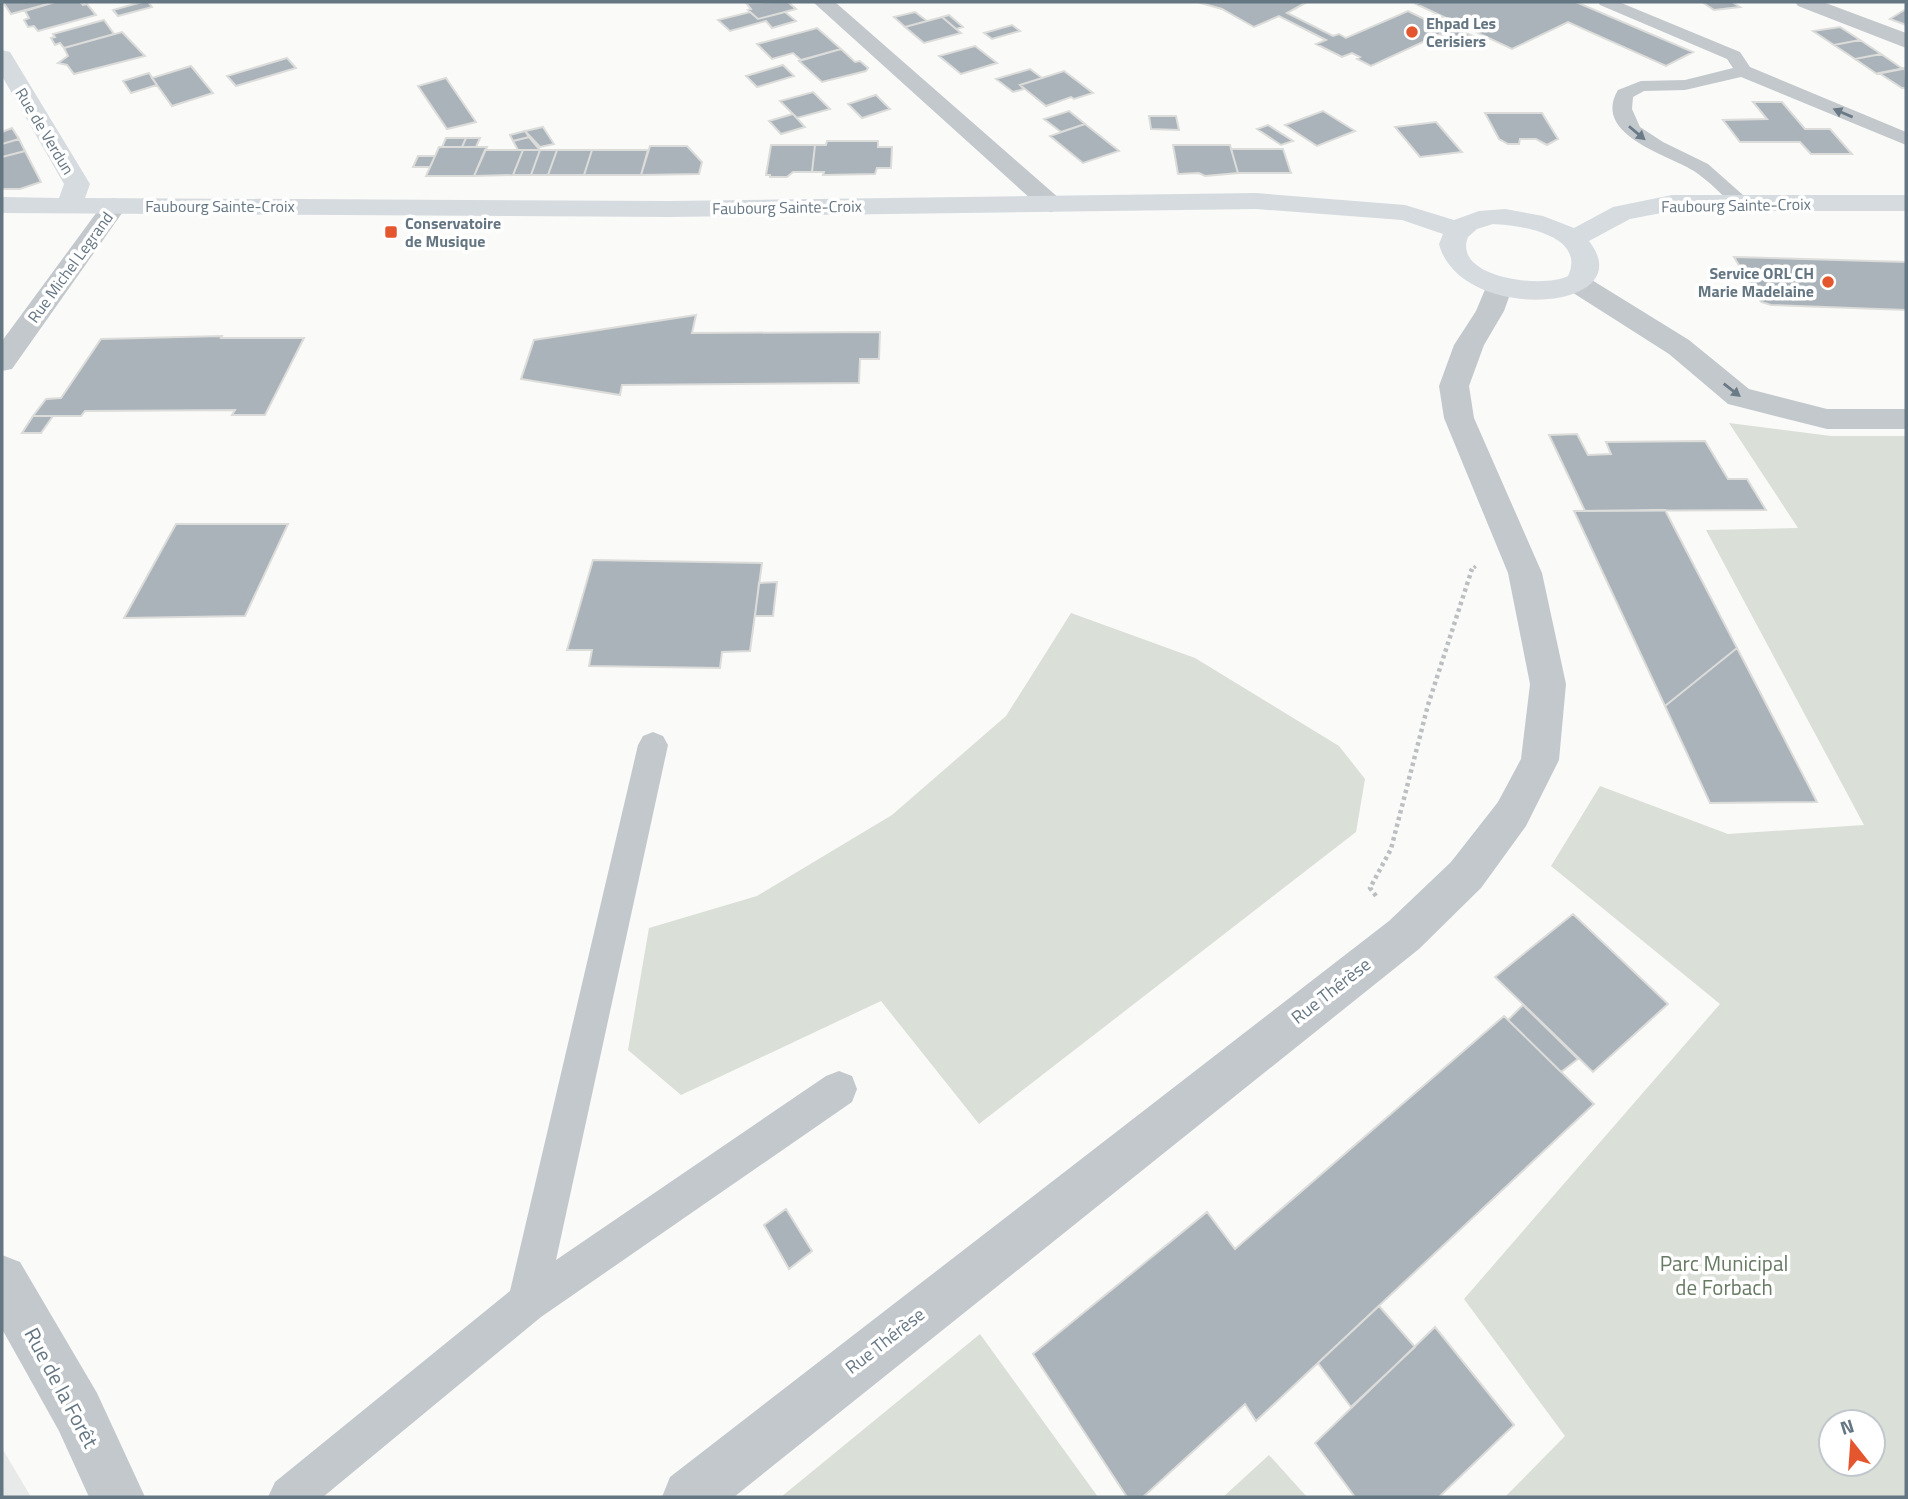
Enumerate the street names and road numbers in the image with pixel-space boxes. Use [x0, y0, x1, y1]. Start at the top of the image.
street label: Rue de Verdun [10, 83, 80, 179]
street label: Faubourg Sainte-Croix [1661, 192, 1811, 218]
street label: Faubourg Sainte-Croix [145, 194, 295, 218]
street label: Faubourg Sainte-Croix [712, 194, 862, 220]
street label: Rue Michel Legrand [21, 206, 119, 328]
street label: Rue Thérèse [1285, 951, 1376, 1030]
street label: Rue Thérèse [839, 1301, 930, 1380]
street label: Rue de la Forêt [17, 1322, 107, 1454]

